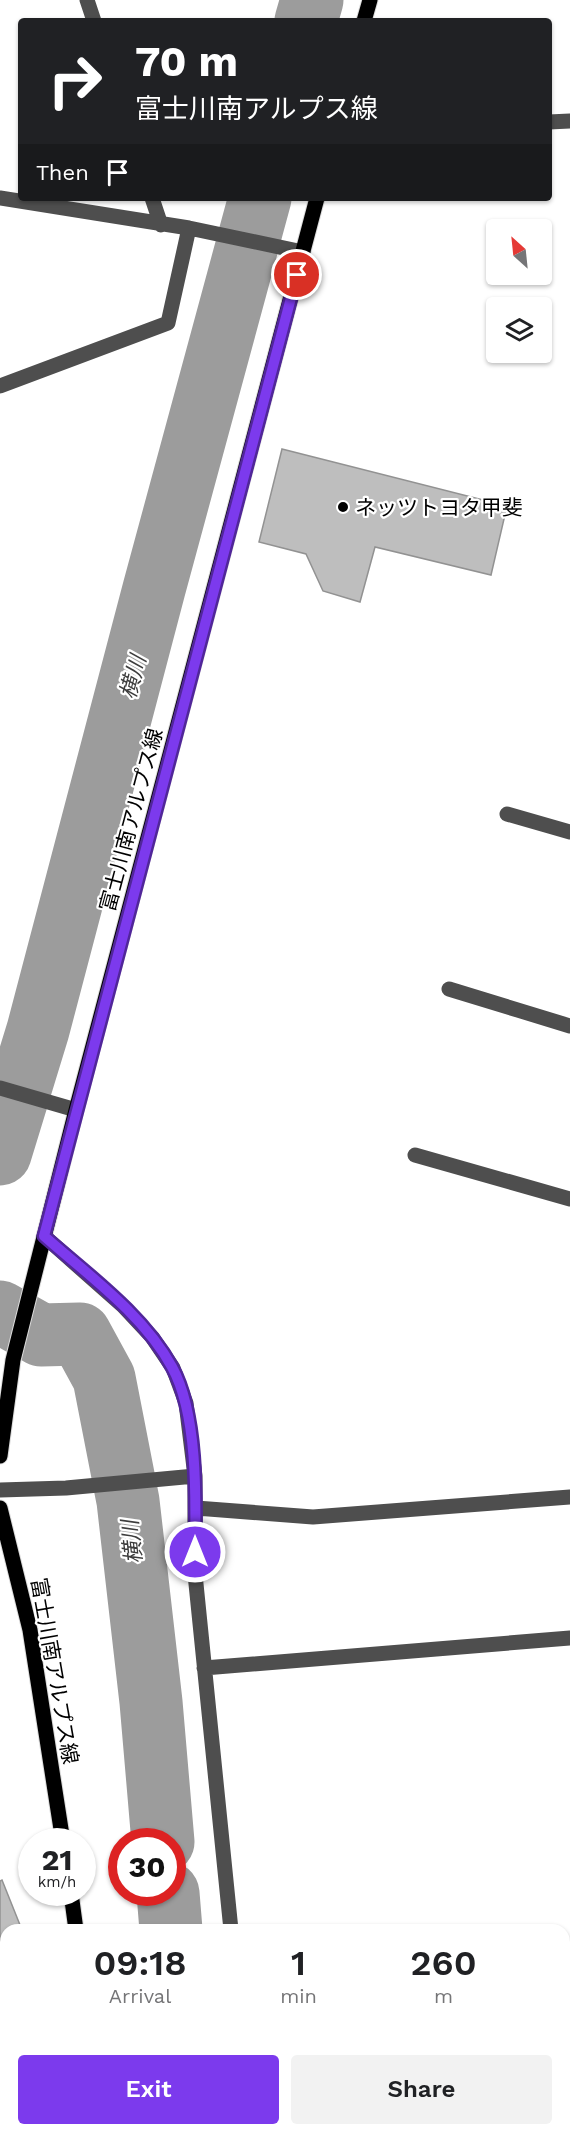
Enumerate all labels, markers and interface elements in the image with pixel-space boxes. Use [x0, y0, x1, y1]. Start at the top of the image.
text: 70 m [135, 37, 238, 86]
icon: right [36, 42, 114, 120]
text: 富士川南アルプス線 [135, 93, 378, 125]
icon: arrive [101, 156, 134, 189]
text: Then [36, 160, 89, 185]
north arrow [486, 219, 552, 285]
map controls [486, 219, 552, 363]
pin [271, 249, 322, 300]
icon: arrive [280, 258, 313, 291]
button: layers [486, 297, 552, 363]
place label: ネッツトヨタ甲斐 [355, 495, 523, 520]
marker: ネッツトヨタ甲斐 [336, 500, 350, 514]
water label: 横川 [115, 651, 151, 701]
street label: 富士川南アルプス線 [94, 726, 168, 914]
water label: 横川 [117, 1517, 147, 1565]
position arrow [163, 1520, 227, 1584]
street label: 富士川南アルプス線 [26, 1576, 84, 1766]
speed limit sign: 30 [108, 1828, 186, 1906]
text: 21 [42, 1842, 72, 1877]
text: km/h [38, 1873, 76, 1891]
text: 09:18 [93, 1942, 187, 1984]
text: 1 [291, 1942, 306, 1984]
text: 260 [410, 1942, 477, 1984]
text: Arrival [109, 1984, 171, 2008]
text: min [280, 1984, 317, 2008]
text: m [434, 1984, 453, 2008]
button: Exit [18, 2055, 279, 2124]
button: Share [291, 2055, 552, 2124]

